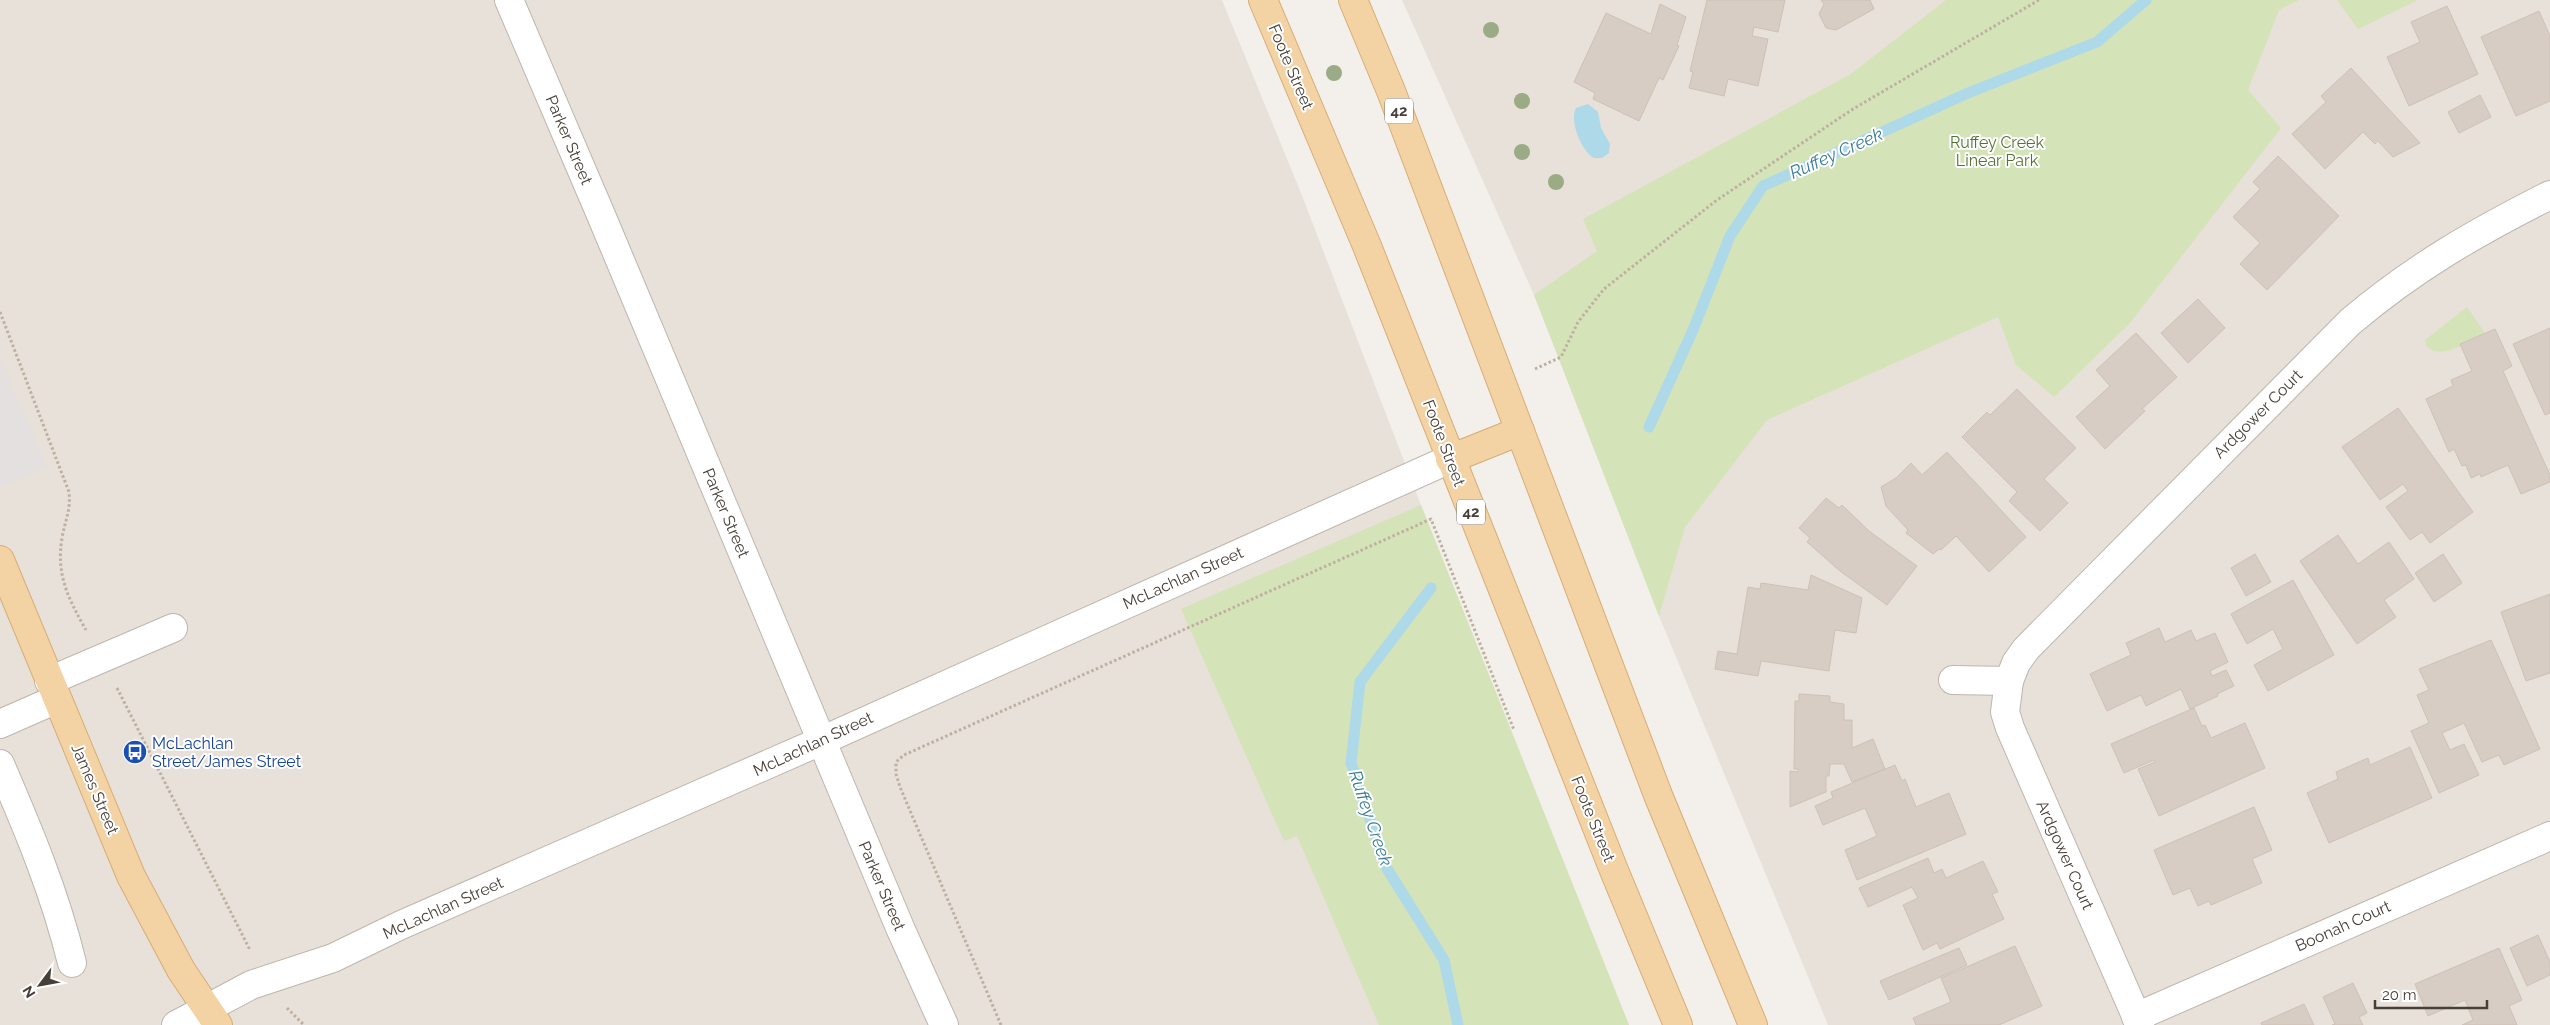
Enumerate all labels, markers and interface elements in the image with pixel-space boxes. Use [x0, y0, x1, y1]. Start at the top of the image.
street label: Foote Street [1265, 21, 1318, 113]
street label: Parker Street [542, 92, 597, 188]
road number: 42 [1385, 98, 1413, 124]
water label: Ruffey Creek [1786, 123, 1886, 183]
park label: Ruffey Creek Linear Park [1950, 133, 2044, 170]
street label: Ardgower Court [2210, 365, 2307, 462]
street label: Foote Street [1419, 397, 1469, 489]
street label: Parker Street [699, 465, 754, 561]
road number: 42 [1457, 500, 1485, 524]
street label: McLachlan Street [1120, 543, 1247, 613]
street label: McLachlan Street [750, 708, 876, 780]
place label: McLachlan Street/James Street [152, 734, 302, 771]
bus stop icon: McLachlan Street/James Street [122, 739, 148, 765]
street label: James Street [67, 741, 123, 838]
water label: Ruffey Creek [1345, 767, 1397, 869]
street label: Foote Street [1567, 773, 1619, 865]
street label: Ardgower Court [2032, 797, 2098, 913]
street label: Parker Street [855, 838, 910, 934]
street label: McLachlan Street [380, 873, 507, 943]
street label: Boonah Court [2292, 896, 2394, 955]
north arrow [15, 960, 65, 1010]
scale bar [2375, 978, 2488, 1010]
text: N [19, 983, 39, 1001]
text: 20 m [2382, 986, 2417, 1004]

